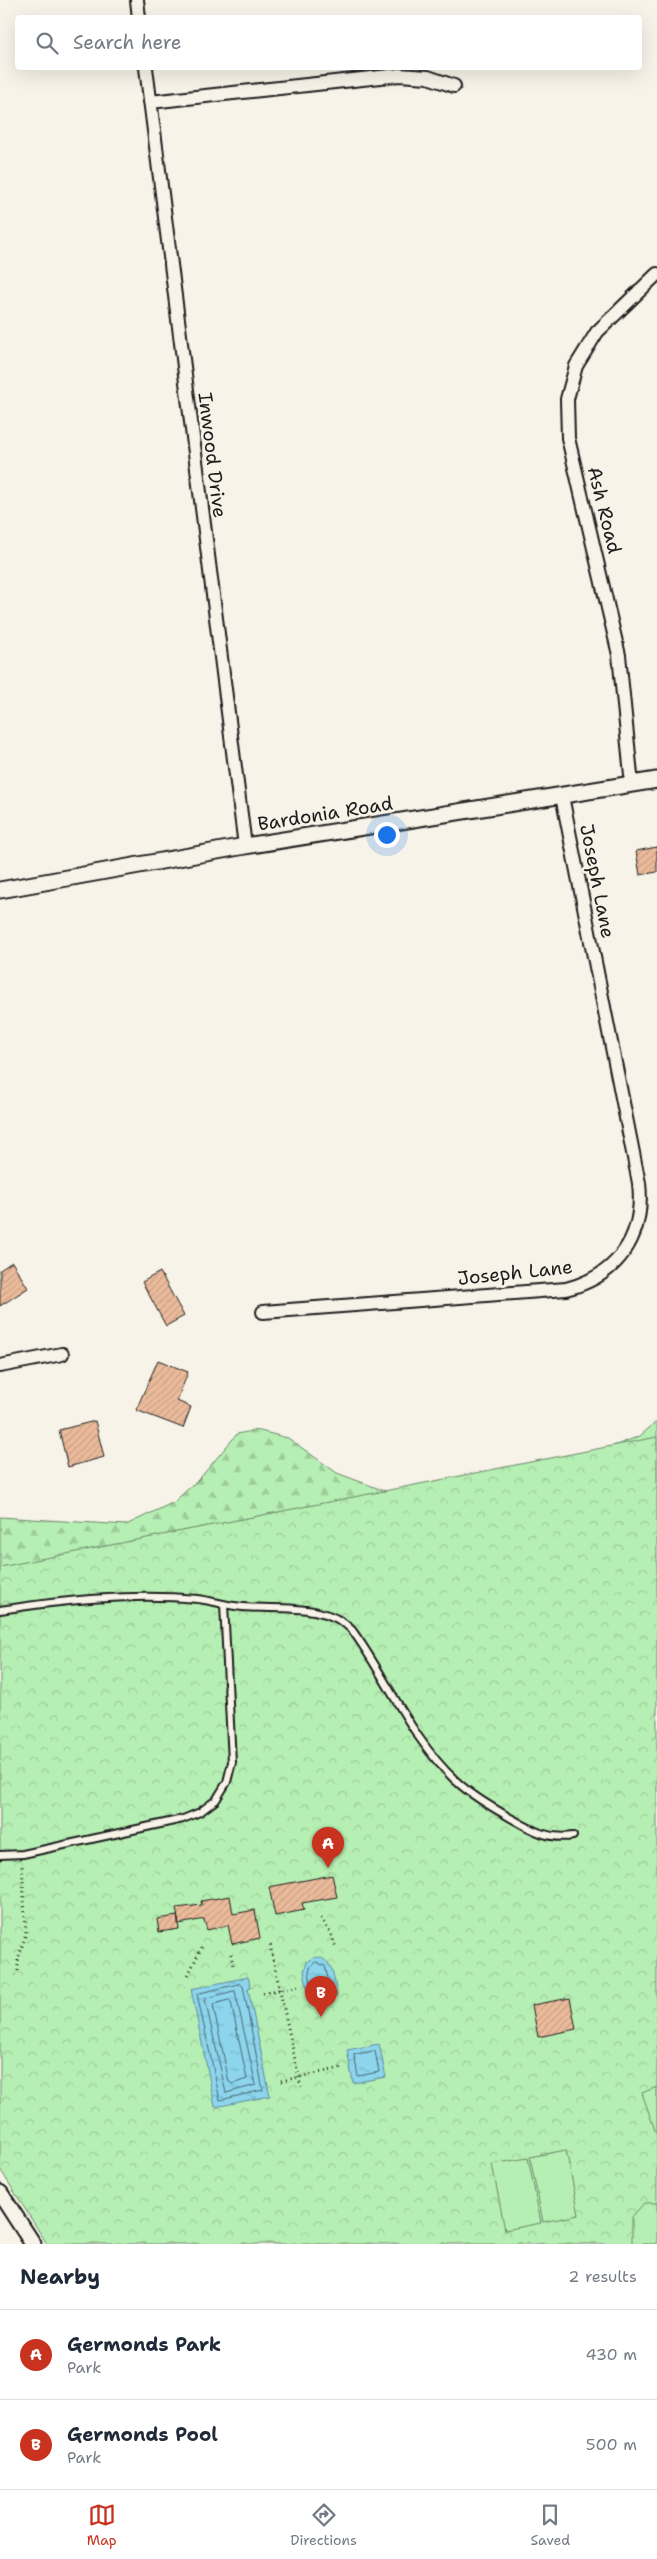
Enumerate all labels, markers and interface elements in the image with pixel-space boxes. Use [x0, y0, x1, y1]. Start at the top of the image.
search box [15, 15, 642, 70]
icon: search [33, 29, 61, 57]
text: Search here [73, 30, 182, 55]
street label: Inwood Drive [192, 391, 233, 519]
street label: Ash Road [582, 464, 627, 556]
street label: Bardonia Road [256, 790, 394, 837]
your location [374, 822, 400, 848]
street label: Joseph Lane [574, 822, 621, 940]
street label: Joseph Lane [456, 1254, 574, 1291]
pin: A [312, 1827, 344, 1868]
pin: B [305, 1976, 337, 2017]
text: Nearby [20, 2263, 100, 2291]
text: 2 results [568, 2266, 637, 2287]
text: Germonds Park [67, 2332, 221, 2357]
text: A [30, 2344, 42, 2365]
text: 430 m [586, 2344, 637, 2365]
text: Park [67, 2357, 101, 2378]
text: Germonds Pool [67, 2422, 218, 2447]
text: B [31, 2434, 41, 2455]
text: 500 m [586, 2434, 637, 2455]
text: Park [67, 2447, 101, 2468]
tab: Map [87, 2501, 117, 2549]
tab: Directions [290, 2501, 357, 2549]
tab: Saved [531, 2501, 570, 2549]

